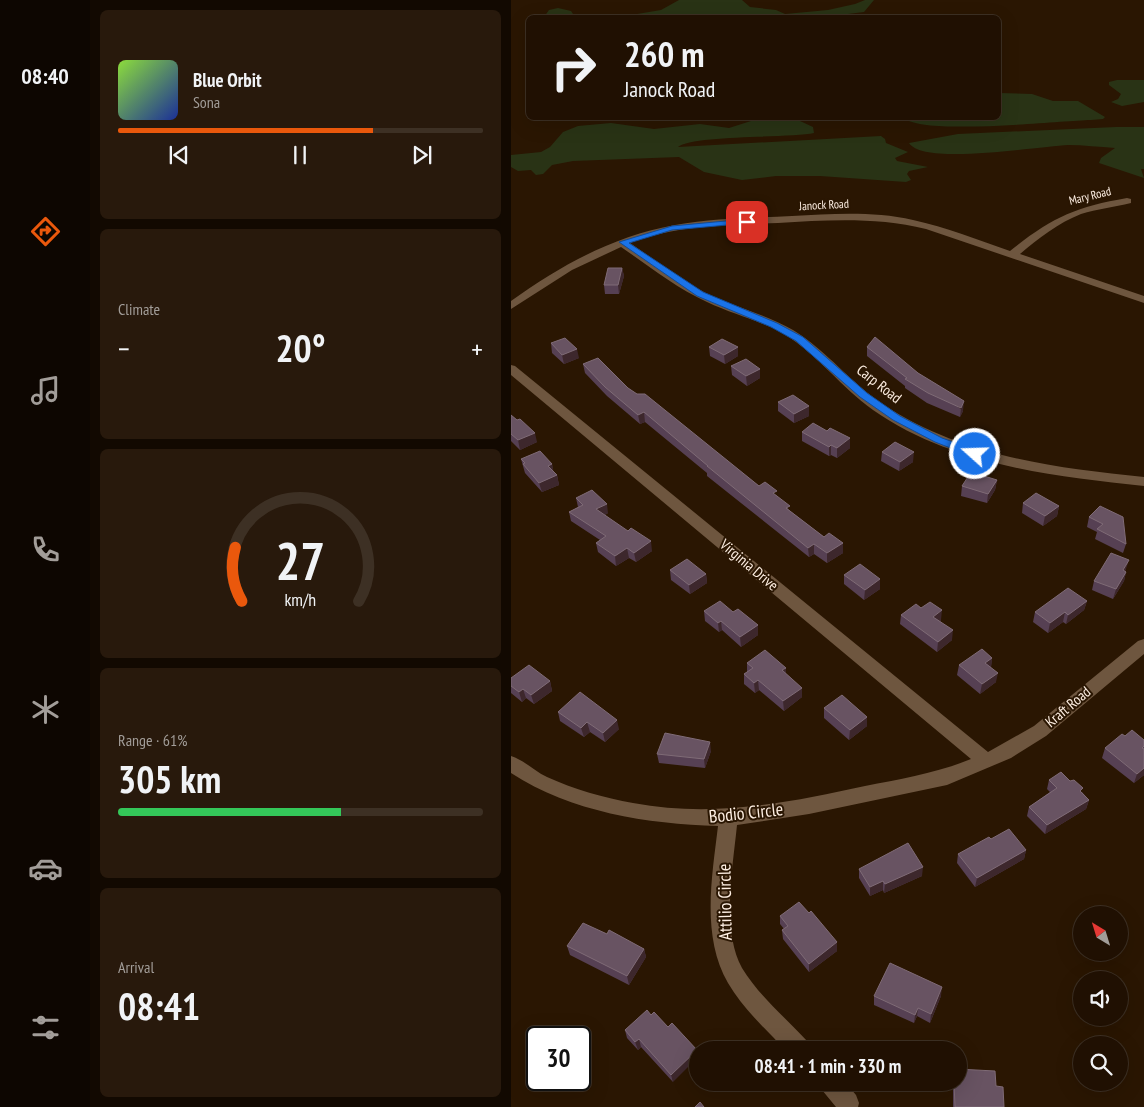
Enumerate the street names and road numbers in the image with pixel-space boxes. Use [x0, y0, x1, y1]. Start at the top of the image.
street label: Mary Road [1067, 183, 1113, 208]
street label: Janock Road [798, 196, 849, 213]
street label: Carp Road [853, 360, 906, 407]
street label: Virginia Drive [716, 534, 782, 594]
street label: Kraft Road [1041, 682, 1094, 731]
street label: Bodio Circle [708, 797, 784, 828]
street label: Attilio Circle [712, 863, 737, 941]

